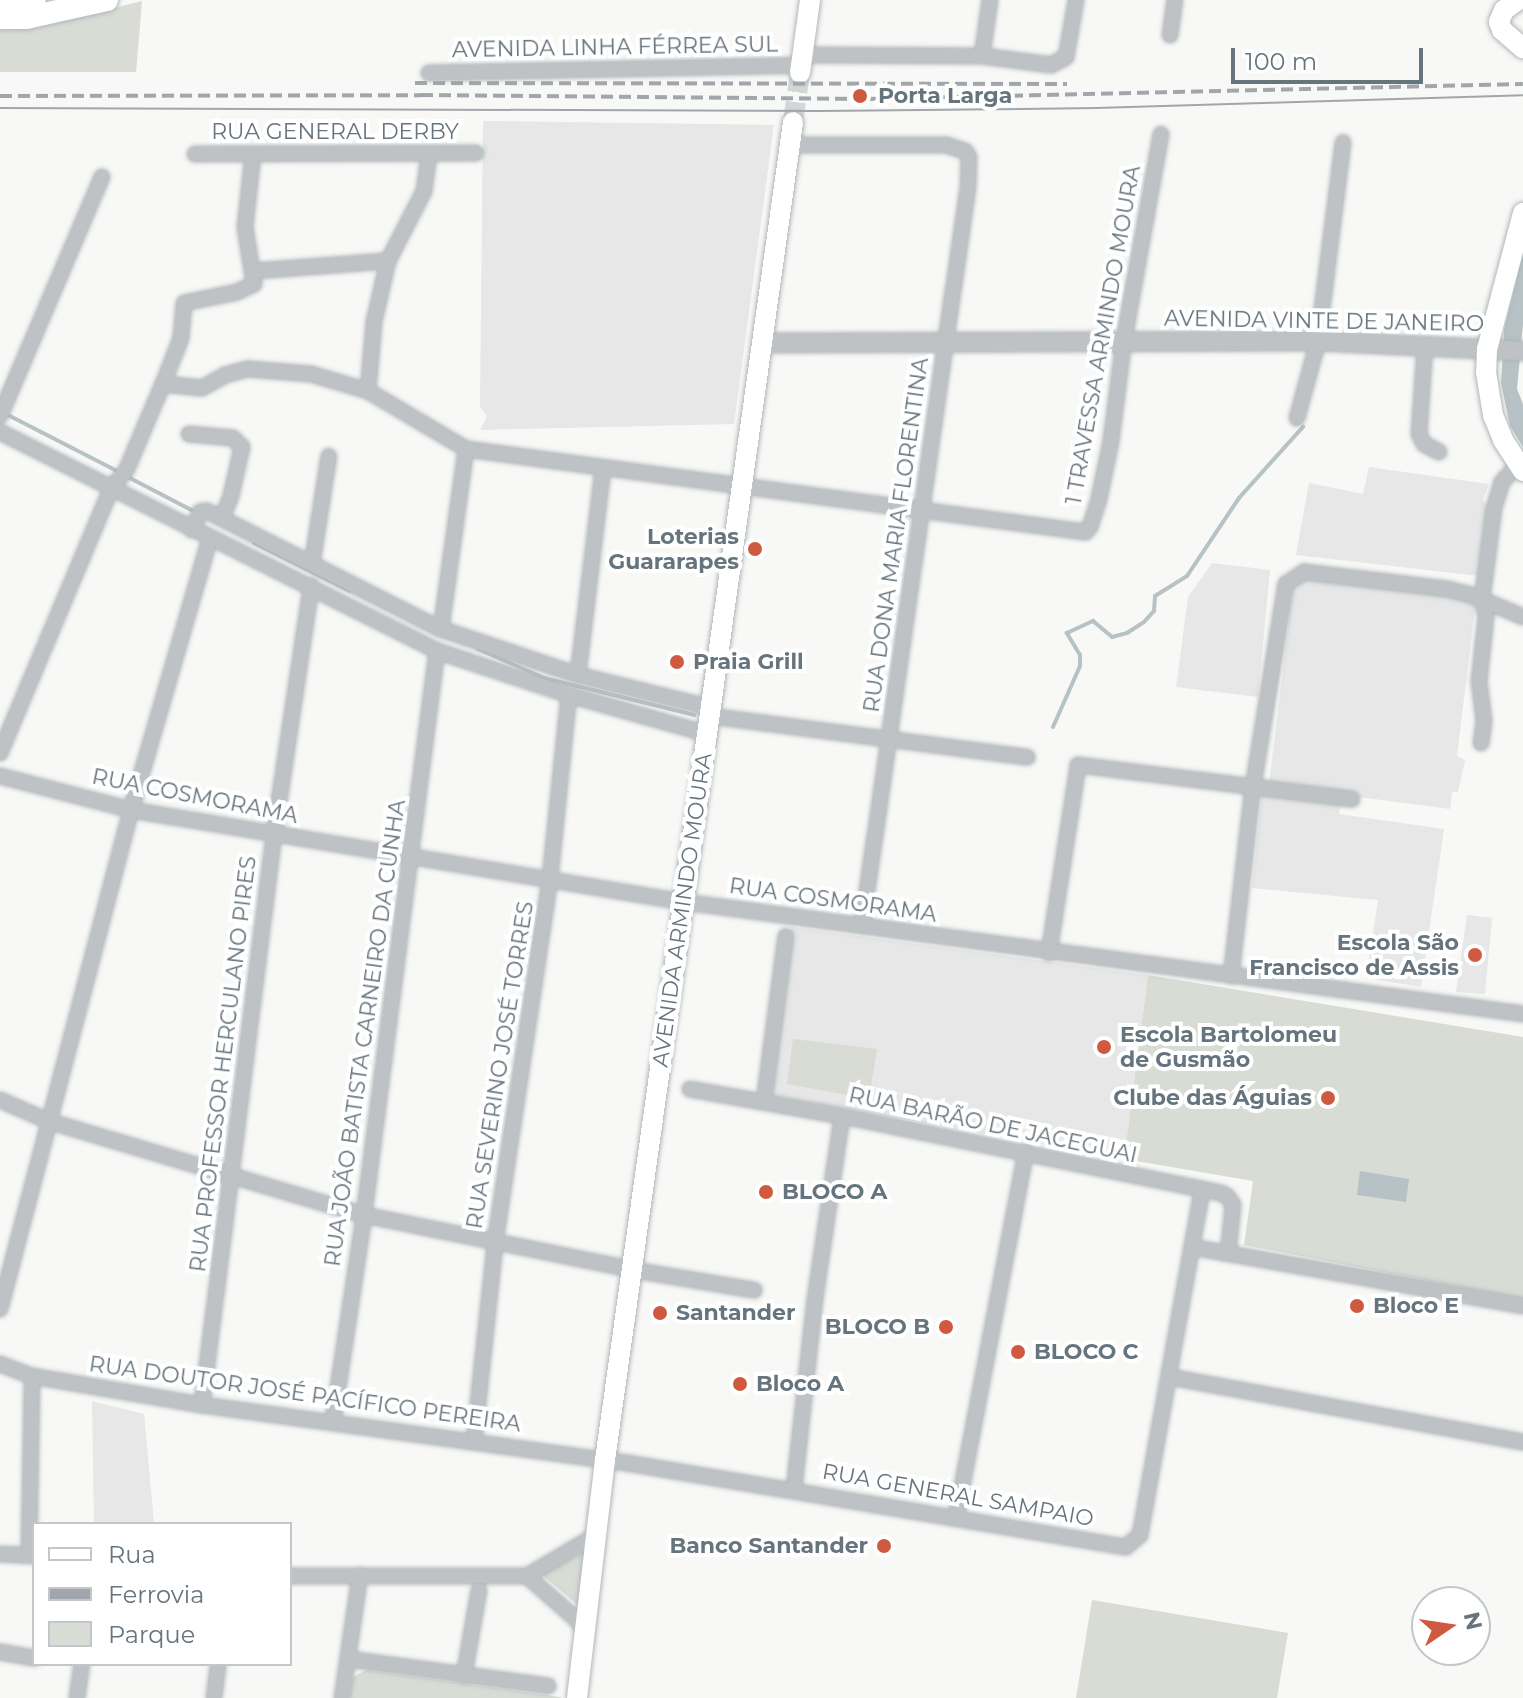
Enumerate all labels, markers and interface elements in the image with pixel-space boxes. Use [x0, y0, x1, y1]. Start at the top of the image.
street label: AVENIDA LINHA FÉRREA SUL [452, 31, 778, 63]
scale bar [1235, 32, 1427, 82]
text: 100 m [1245, 47, 1317, 76]
place label: Porta Larga [878, 83, 1012, 109]
marker: Porta Larga [849, 85, 871, 107]
street label: RUA GENERAL DERBY [211, 119, 459, 145]
street label: 1 TRAVESSA ARMINDO MOURA [1060, 163, 1146, 507]
street label: AVENIDA VINTE DE JANEIRO [1164, 305, 1484, 337]
street label: RUA DONA MARIA FLORENTINA [858, 356, 934, 714]
place label: Loterias Guararapes [608, 523, 739, 574]
marker: Loterias Guararapes [746, 540, 764, 558]
place label: Praia Grill [693, 649, 804, 675]
marker: Praia Grill [668, 653, 686, 671]
street label: AVENIDA ARMINDO MOURA [647, 751, 717, 1069]
street label: RUA COSMORAMA [90, 763, 300, 829]
street label: RUA JOÃO BATISTA CARNEIRO DA CUNHA [319, 798, 411, 1268]
street label: RUA PROFESSOR HERCULANO PIRES [184, 854, 262, 1274]
street label: RUA COSMORAMA [728, 872, 938, 928]
street label: RUA SEVERINO JOSÉ TORRES [461, 899, 539, 1231]
place label: Escola São Francisco de Assis [1249, 929, 1459, 980]
marker: Escola São Francisco de Assis [1466, 946, 1484, 964]
place label: Escola Bartolomeu de Gusmão [1120, 1021, 1337, 1072]
marker: Escola Bartolomeu de Gusmão [1095, 1038, 1113, 1056]
street label: RUA BARÃO DE JACEGUAI [846, 1082, 1140, 1168]
place label: Clube das Águias [1113, 1085, 1312, 1111]
marker: Clube das Águias [1319, 1089, 1337, 1107]
place label: BLOCO A [782, 1179, 887, 1205]
marker: BLOCO A [757, 1183, 775, 1201]
place label: Bloco E [1373, 1293, 1459, 1319]
marker: Bloco E [1348, 1297, 1366, 1315]
place label: Santander [676, 1300, 795, 1326]
marker: Santander [651, 1304, 669, 1322]
place label: BLOCO B [825, 1314, 930, 1340]
marker: BLOCO B [937, 1318, 955, 1336]
place label: BLOCO C [1034, 1339, 1138, 1365]
marker: BLOCO C [1009, 1343, 1027, 1361]
street label: RUA DOUTOR JOSÉ PACÍFICO PEREIRA [87, 1351, 523, 1437]
place label: Bloco A [756, 1371, 844, 1397]
marker: Bloco A [731, 1375, 749, 1393]
street label: RUA GENERAL SAMPAIO [820, 1458, 1096, 1532]
legend [32, 1522, 292, 1666]
place label: Banco Santander [669, 1533, 868, 1559]
marker: Banco Santander [875, 1537, 893, 1555]
text: Rua [108, 1540, 156, 1569]
text: Ferrovia [108, 1580, 204, 1609]
north arrow [1411, 1586, 1491, 1666]
text: N [1458, 1609, 1488, 1633]
text: Parque [108, 1620, 195, 1649]

